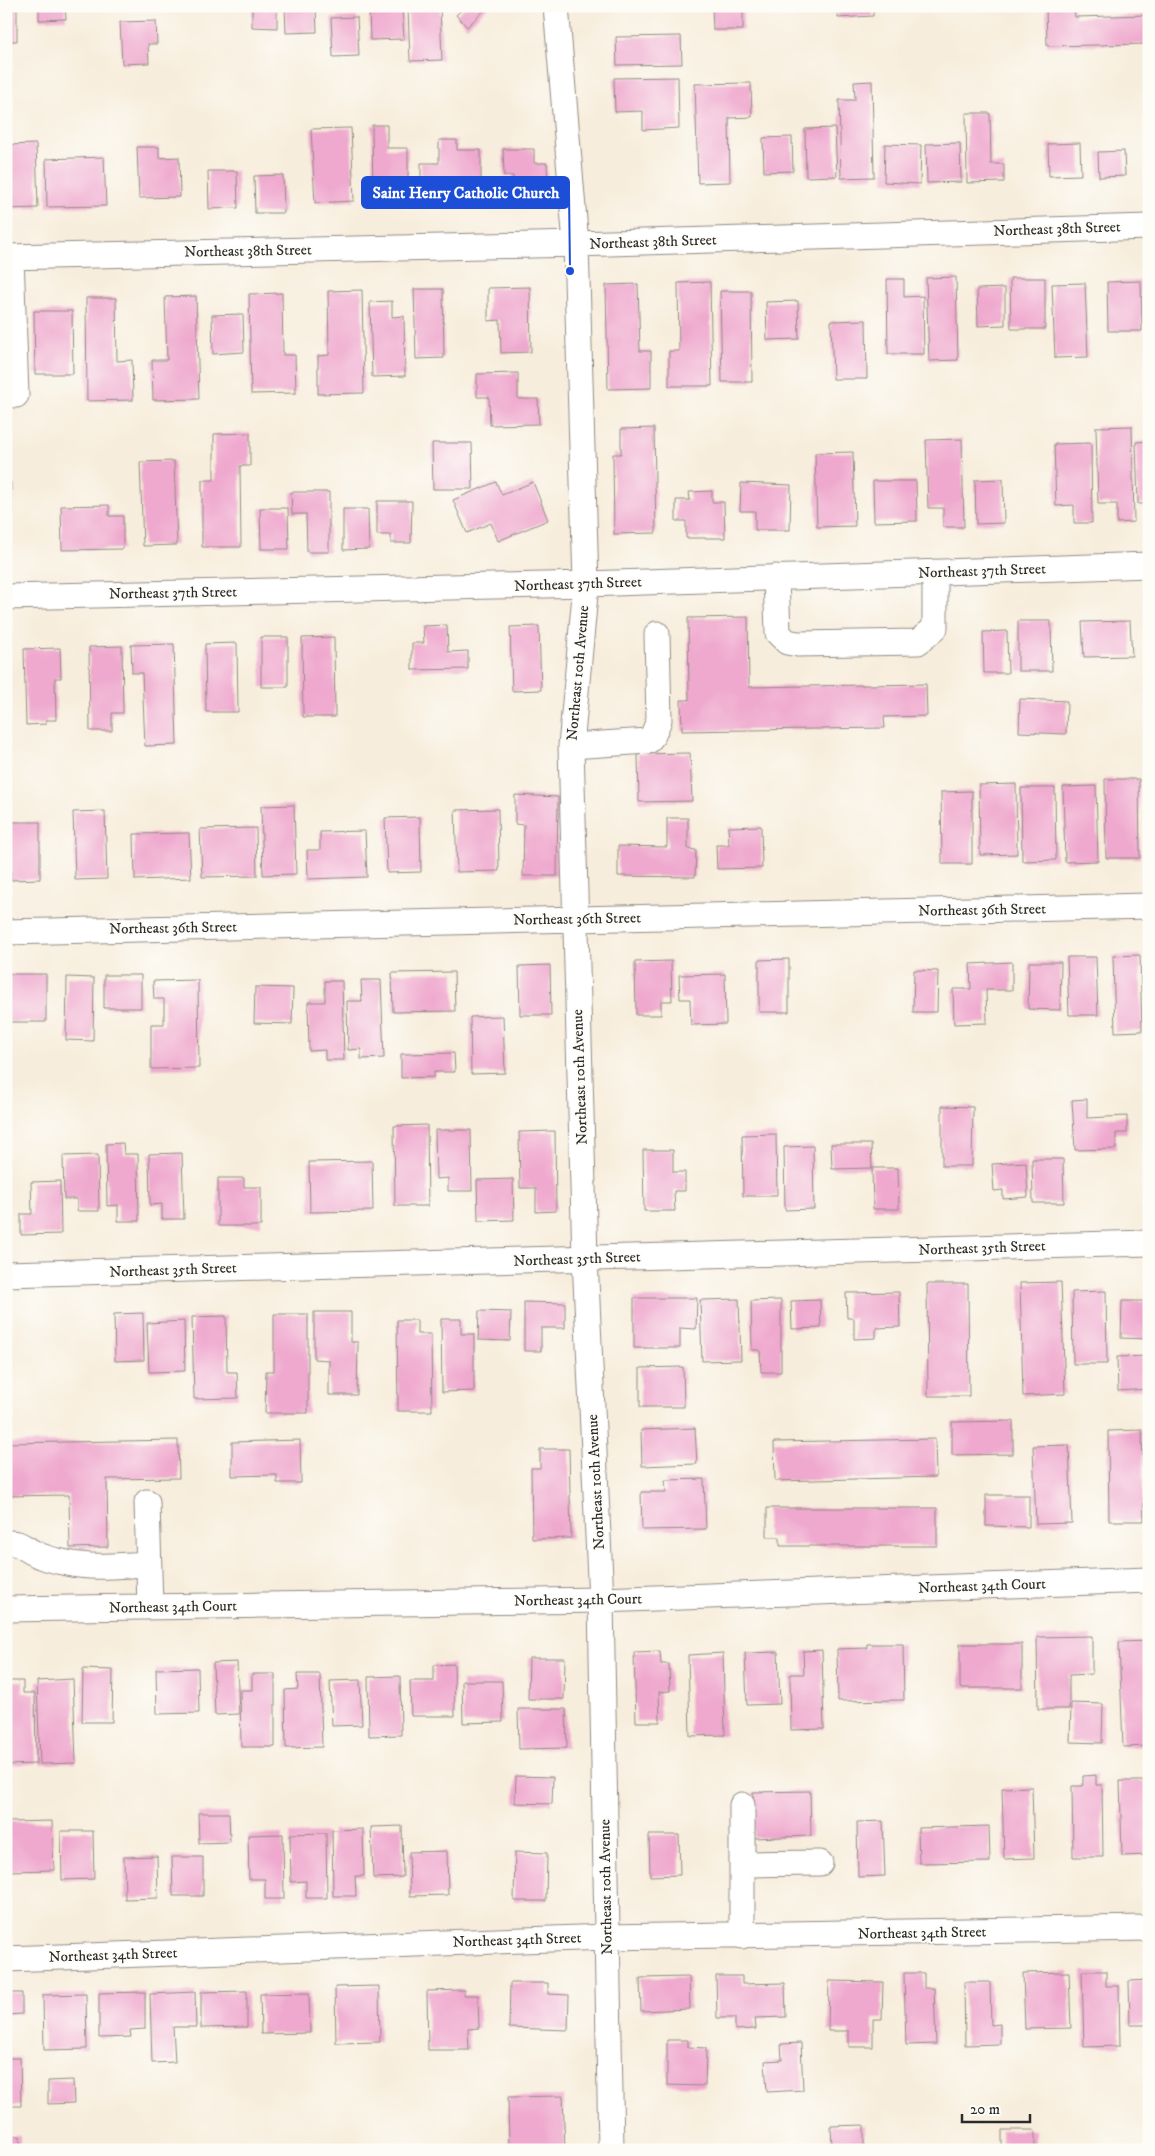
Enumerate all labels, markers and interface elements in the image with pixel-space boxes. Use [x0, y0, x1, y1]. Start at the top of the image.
callout: Saint Henry Catholic Church [362, 177, 569, 208]
text: Saint Henry Catholic Church [372, 183, 560, 203]
street label: Northeast 38th Street [993, 217, 1121, 241]
street label: Northeast 38th Street [589, 230, 717, 254]
street label: Northeast 38th Street [184, 240, 312, 262]
street label: Northeast 37th Street [918, 559, 1046, 583]
street label: Northeast 37th Street [514, 572, 642, 596]
street label: Northeast 37th Street [109, 582, 237, 604]
street label: Northeast 10th Avenue [563, 605, 593, 741]
street label: Northeast 36th Street [918, 899, 1046, 921]
street label: Northeast 36th Street [513, 908, 641, 930]
street label: Northeast 36th Street [109, 917, 237, 939]
street label: Northeast 10th Avenue [568, 1009, 592, 1145]
street label: Northeast 35th Street [918, 1236, 1046, 1260]
street label: Northeast 35th Street [513, 1247, 641, 1271]
street label: Northeast 35th Street [109, 1258, 237, 1282]
street label: Northeast 10th Avenue [583, 1414, 609, 1550]
street label: Northeast 34th Court [918, 1574, 1047, 1598]
street label: Northeast 34th Court [514, 1589, 642, 1611]
street label: Northeast 34th Court [109, 1596, 237, 1618]
street label: Northeast 10th Avenue [595, 1819, 617, 1955]
street label: Northeast 34th Street [858, 1922, 987, 1944]
street label: Northeast 34th Street [452, 1928, 582, 1952]
street label: Northeast 34th Street [48, 1943, 178, 1967]
scale bar [962, 2091, 1030, 2123]
text: 20 m [970, 2100, 1000, 2119]

